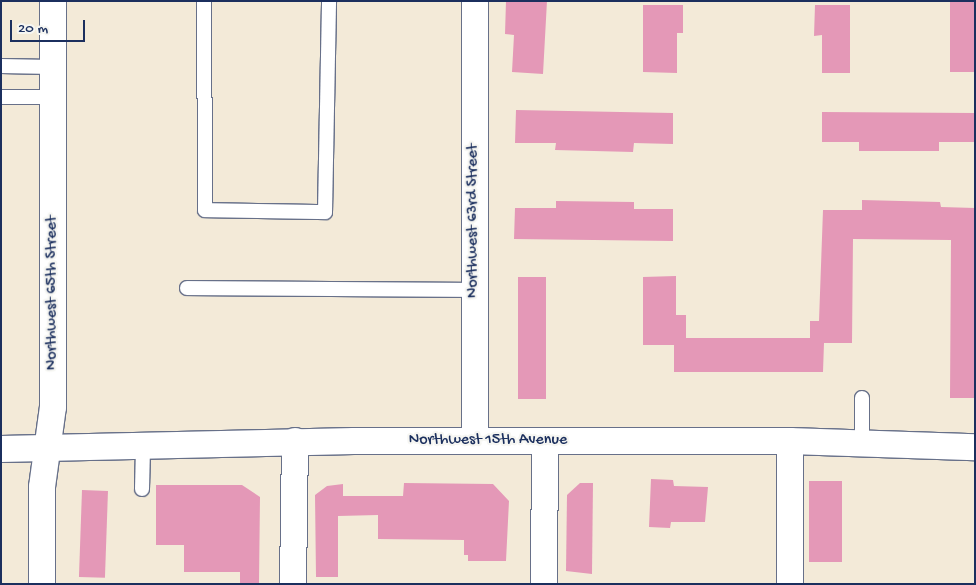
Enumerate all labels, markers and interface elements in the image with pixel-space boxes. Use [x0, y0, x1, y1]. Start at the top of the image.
scale bar [12, 10, 88, 42]
text: 20 m [18, 20, 48, 38]
street label: Northwest 63rd Street [464, 144, 484, 298]
street label: Northwest 65th Street [43, 216, 63, 370]
street label: Northwest 15th Avenue [409, 431, 567, 451]

